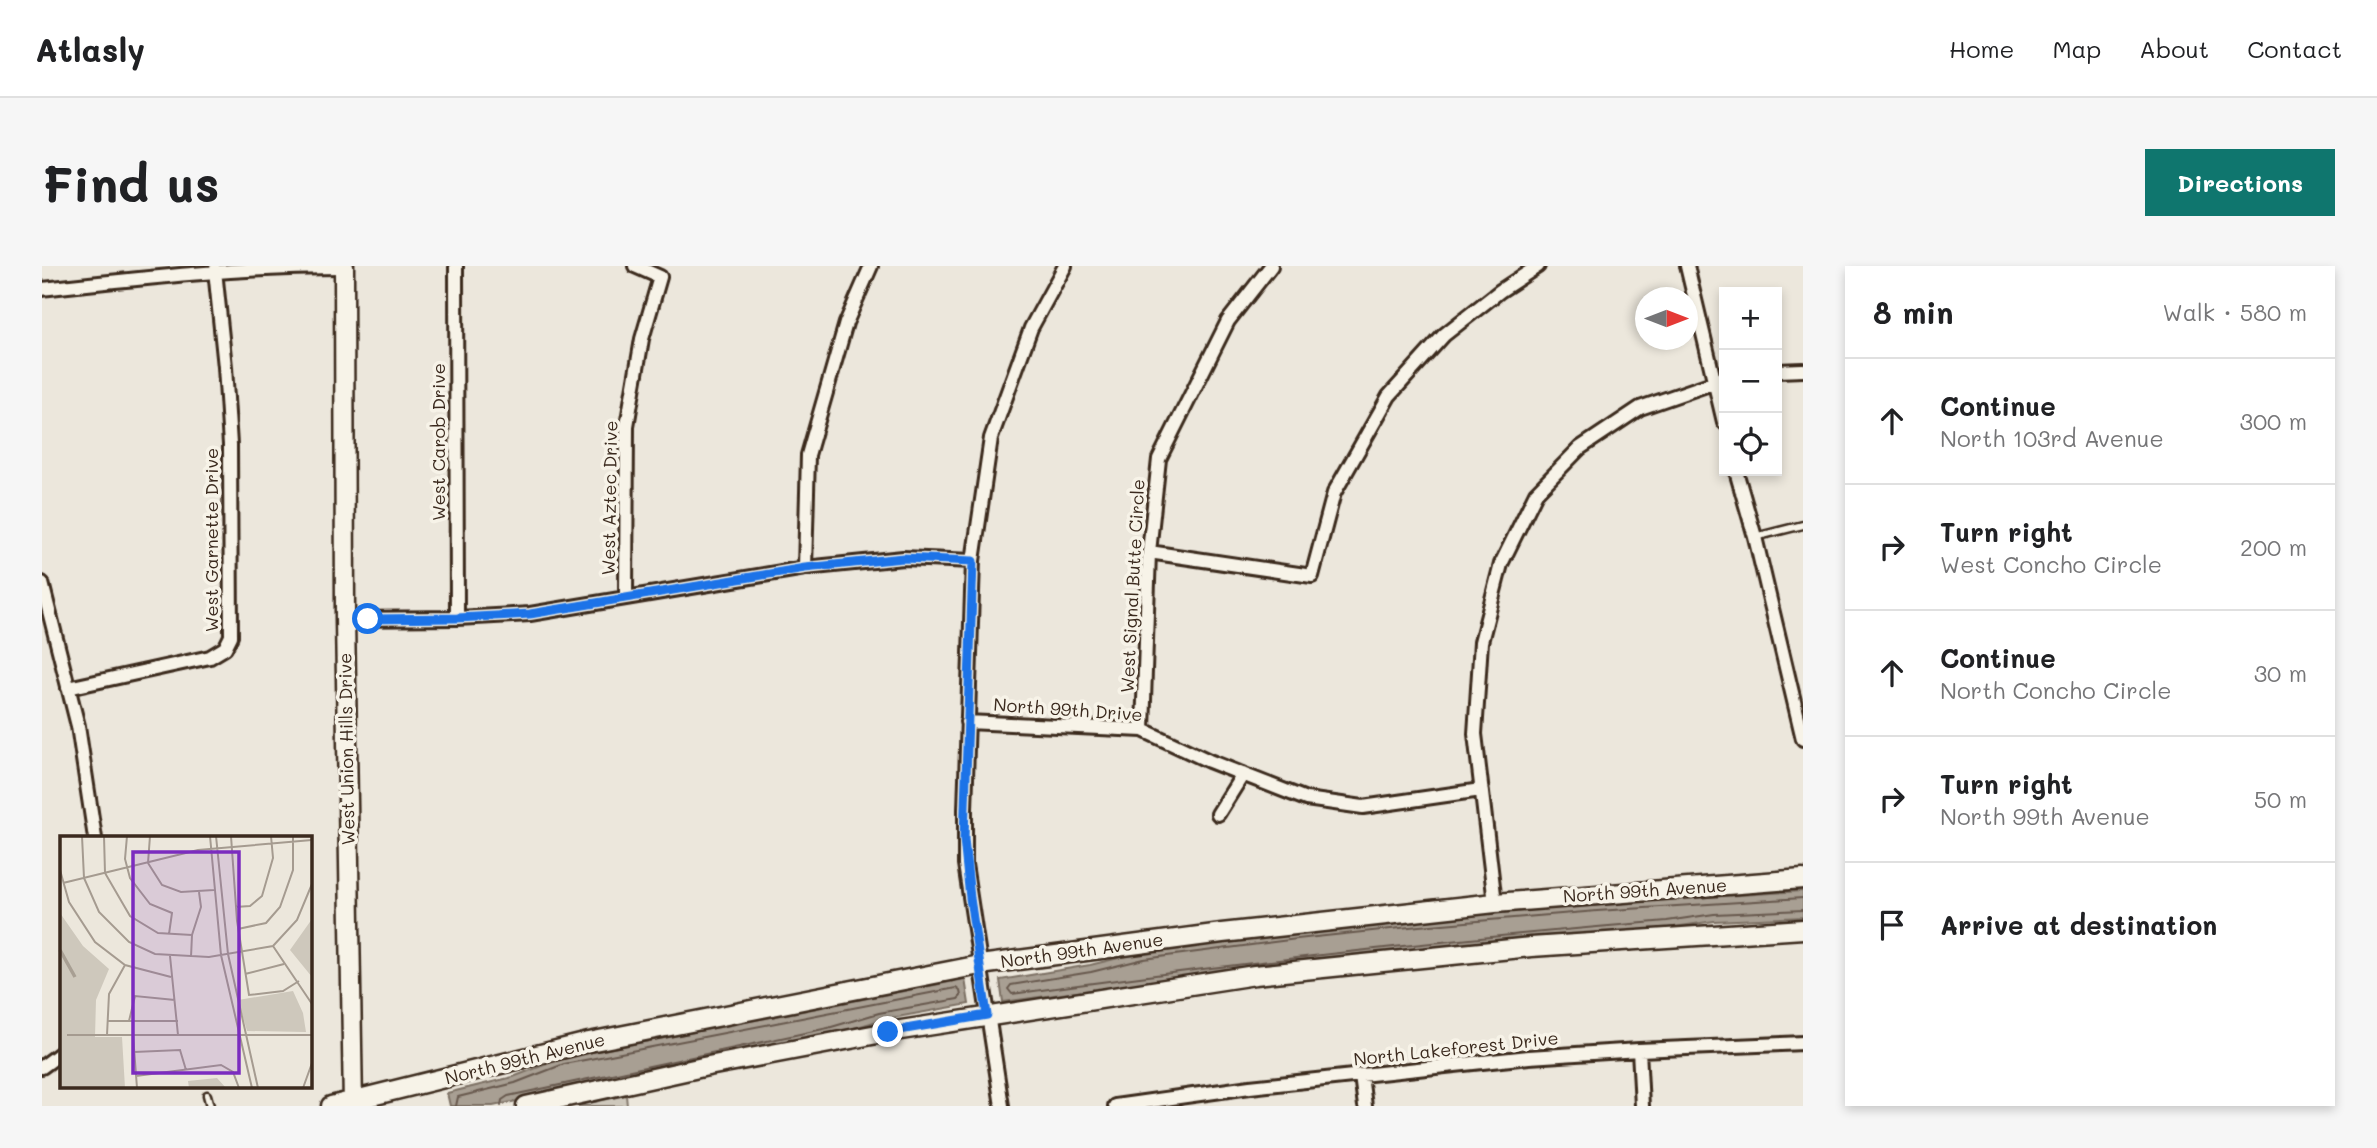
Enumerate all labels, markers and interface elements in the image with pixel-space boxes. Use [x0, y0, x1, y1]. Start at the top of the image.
text: Atlasly [35, 27, 145, 70]
text: Home [1949, 33, 2014, 64]
text: Map [2052, 33, 2101, 64]
text: About [2139, 33, 2209, 64]
text: Contact [2247, 33, 2342, 64]
button: Directions [2145, 149, 2335, 216]
text: Find us [42, 151, 220, 214]
north arrow [1635, 287, 1698, 350]
map controls [1719, 287, 1782, 476]
button: + [1719, 287, 1782, 350]
text: 8 min [1873, 292, 1954, 332]
text: Walk · 580 m [2163, 297, 2307, 327]
button: − [1719, 350, 1782, 413]
street label: West Carob Drive [426, 363, 450, 521]
text: Continue [1940, 389, 2056, 423]
icon: ahead [1873, 402, 1911, 440]
text: 300 m [2239, 406, 2307, 436]
button: locate [1719, 413, 1782, 476]
street label: West Aztec Drive [596, 420, 622, 576]
text: North 103rd Avenue [1940, 423, 2164, 453]
street label: West Garnette Drive [199, 448, 223, 632]
street label: West Signal Butte Circle [1114, 478, 1150, 694]
text: Turn right [1940, 515, 2073, 549]
icon: right [1873, 528, 1911, 566]
text: 200 m [2240, 532, 2307, 562]
text: West Concho Circle [1940, 549, 2162, 579]
route start [352, 603, 383, 634]
text: Continue [1940, 641, 2056, 675]
street label: West Union Hills Drive [332, 652, 360, 846]
icon: ahead [1873, 654, 1911, 692]
text: 30 m [2254, 658, 2307, 688]
text: North Concho Circle [1940, 675, 2171, 705]
street label: North 99th Drive [993, 692, 1143, 726]
text: Turn right [1940, 767, 2073, 801]
icon: right [1873, 780, 1911, 818]
text: 50 m [2254, 784, 2307, 814]
text: North 99th Avenue [1940, 801, 2150, 831]
inset map [60, 836, 312, 1088]
street label: North 99th Avenue [1562, 872, 1728, 908]
icon: arrive [1873, 906, 1911, 944]
text: Arrive at destination [1940, 908, 2217, 942]
street label: North 99th Avenue [999, 927, 1165, 973]
route end [872, 1016, 903, 1047]
street label: North Lakeforest Drive [1352, 1025, 1560, 1071]
street label: North 99th Avenue [442, 1027, 607, 1090]

